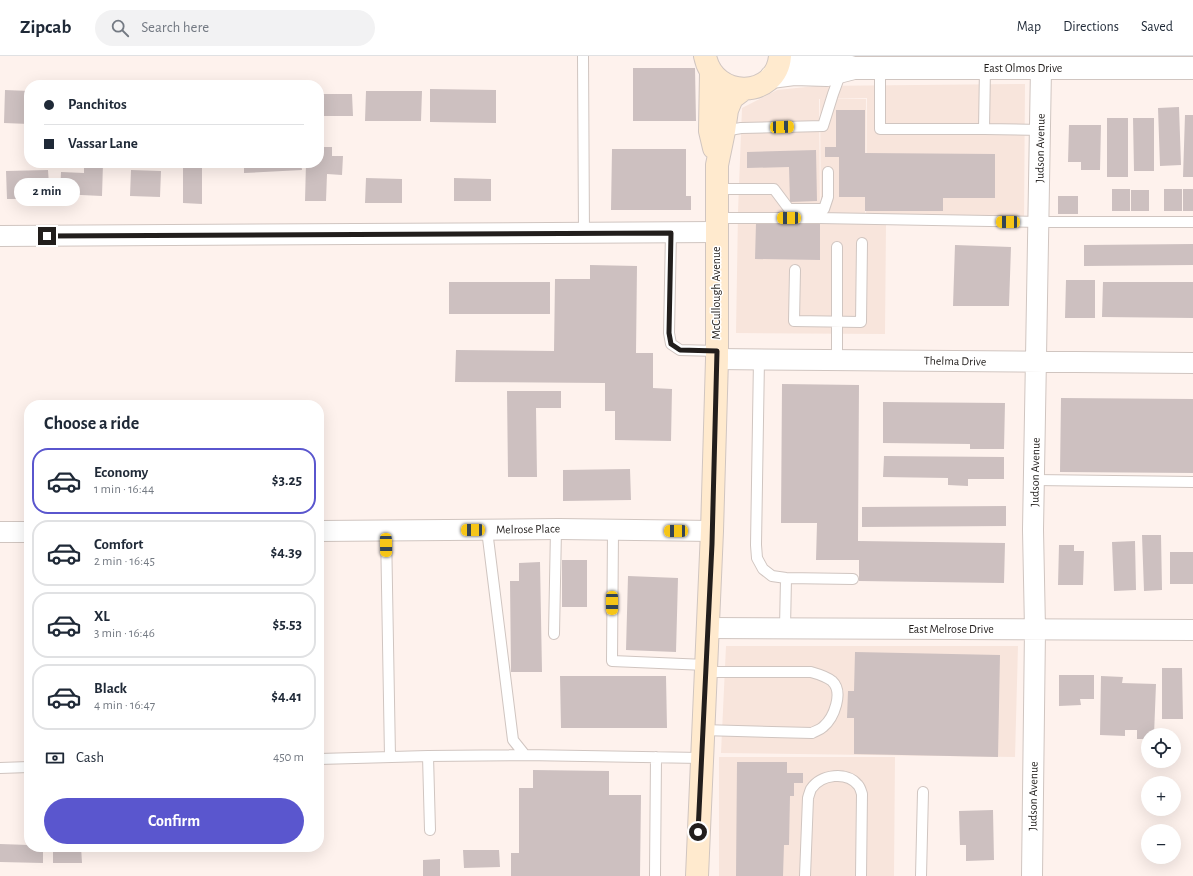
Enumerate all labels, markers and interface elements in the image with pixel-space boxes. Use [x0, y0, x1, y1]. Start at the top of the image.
search box [95, 10, 375, 46]
icon: search [109, 17, 131, 39]
text: Zipcab [20, 18, 71, 37]
text: Search here [141, 20, 209, 35]
text: Map [1017, 20, 1041, 34]
text: Directions [1063, 20, 1119, 34]
text: Saved [1141, 20, 1173, 34]
street label: East Olmos Drive [984, 62, 1062, 74]
text: Panchitos [68, 97, 127, 112]
street label: Judson Avenue [1033, 113, 1047, 183]
car [770, 121, 794, 133]
text: Vassar Lane [68, 136, 138, 151]
callout: 2 min [14, 178, 80, 206]
text: 2 min [33, 185, 61, 198]
car [777, 212, 801, 224]
car [996, 216, 1020, 228]
route end [38, 227, 56, 245]
street label: McCullough Avenue [710, 246, 722, 340]
street label: Thelma Drive [924, 354, 986, 368]
text: Choose a ride [44, 415, 139, 433]
street label: Judson Avenue [1028, 437, 1042, 507]
icon: car [46, 463, 82, 499]
text: Economy [94, 465, 148, 480]
text: $3.25 [272, 473, 302, 488]
text: 1 min · 16:44 [94, 483, 154, 496]
street label: Melrose Place [496, 522, 560, 536]
car [461, 524, 485, 536]
car [664, 525, 688, 537]
car [380, 533, 392, 557]
icon: car [46, 535, 82, 571]
text: Comfort [94, 537, 143, 552]
text: $4.39 [271, 545, 302, 560]
text: 2 min · 16:45 [94, 555, 155, 568]
car [606, 591, 618, 615]
icon: car [46, 607, 82, 643]
text: XL [94, 609, 110, 624]
text: $5.53 [272, 617, 302, 632]
street label: East Melrose Drive [908, 623, 994, 635]
text: 3 min · 16:46 [94, 627, 155, 640]
icon: car [46, 679, 82, 715]
text: Black [94, 681, 127, 696]
text: $4.41 [271, 689, 302, 704]
text: 4 min · 16:47 [94, 699, 155, 712]
map controls [1141, 728, 1181, 864]
button: locate [1141, 728, 1181, 768]
icon: cash [44, 747, 66, 769]
text: Cash [76, 750, 104, 765]
text: 450 m [273, 751, 304, 764]
street label: Judson Avenue [1026, 761, 1040, 831]
button: + [1141, 776, 1181, 816]
button: Confirm [44, 798, 304, 844]
route start [689, 823, 707, 841]
button: − [1141, 824, 1181, 864]

